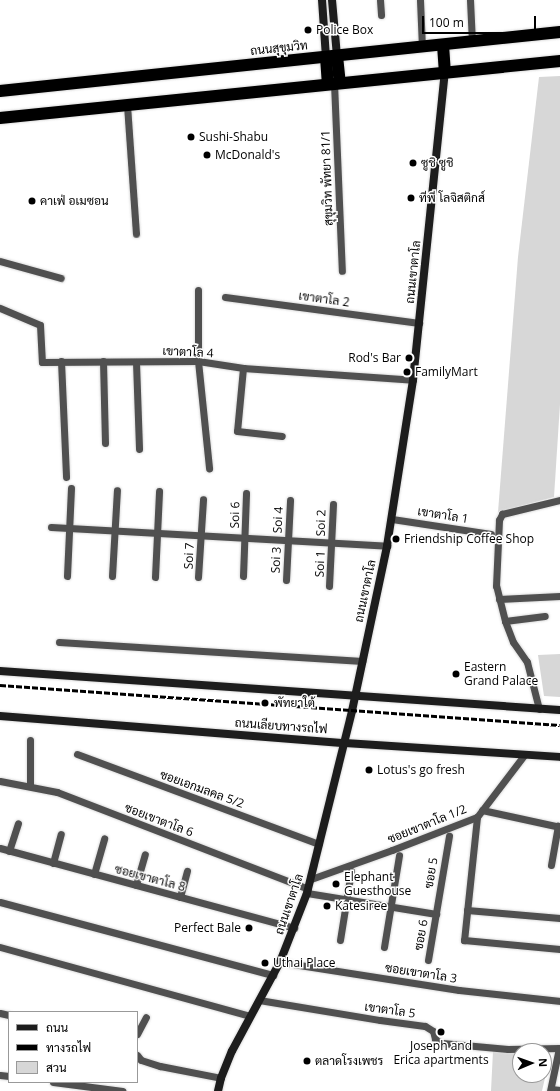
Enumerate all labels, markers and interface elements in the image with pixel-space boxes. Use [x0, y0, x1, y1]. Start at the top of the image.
scale bar [424, 8, 538, 34]
text: 100 m [429, 14, 464, 31]
place label: Police Box [316, 23, 373, 37]
marker: Police Box [303, 25, 313, 35]
street label: ถนนสุขุมวิท [250, 38, 308, 58]
place label: Sushi-Shabu [199, 130, 268, 144]
street label: สุขุมวิท พัทยา 81/1 [318, 130, 336, 226]
marker: Sushi-Shabu [186, 132, 196, 142]
place label: McDonald's [215, 148, 280, 162]
marker: McDonald's [202, 150, 212, 160]
place label: ซูชิ ซูชิ [421, 156, 453, 170]
marker: ซูชิ ซูชิ [408, 158, 418, 168]
place label: ทีพี โลจิสติกส์ [419, 191, 485, 205]
marker: ทีพี โลจิสติกส์ [406, 193, 416, 203]
place label: คาเฟ่ อเมซอน [40, 194, 109, 208]
marker: คาเฟ่ อเมซอน [27, 196, 37, 206]
street label: ถนนเขาตาโล [403, 240, 423, 304]
street label: เขาตาโล 2 [298, 288, 350, 310]
street label: เขาตาโล 4 [162, 343, 214, 361]
place label: Rod's Bar [348, 351, 401, 365]
marker: Rod's Bar [404, 353, 414, 363]
place label: FamilyMart [415, 365, 478, 379]
marker: FamilyMart [402, 367, 412, 377]
street label: Soi 6 [228, 501, 242, 529]
street label: เขาตาโล 1 [417, 504, 469, 526]
street label: Soi 4 [270, 506, 286, 534]
street label: Soi 2 [313, 509, 329, 537]
place label: Friendship Coffee Shop [404, 532, 534, 546]
marker: Friendship Coffee Shop [391, 534, 401, 544]
street label: Soi 7 [181, 542, 197, 570]
street label: Soi 3 [268, 546, 284, 574]
street label: Soi 1 [312, 550, 328, 578]
street label: ถนนเขาตาโล [351, 558, 379, 624]
place label: Eastern Grand Palace [464, 660, 538, 688]
marker: Eastern Grand Palace [451, 669, 461, 679]
place label: พัทยาใต้ [274, 696, 315, 710]
marker: พัทยาใต้ [259, 697, 271, 709]
street label: ถนนเลียบทางรถไฟ [234, 716, 328, 736]
place label: Lotus's go fresh [377, 763, 465, 777]
marker: Lotus's go fresh [364, 765, 374, 775]
street label: ซอยเอกมลคล 5/2 [158, 767, 246, 811]
street label: ซอยเขาตาโล 6 [123, 800, 195, 840]
street label: ซอยเขาตาโล 1/2 [385, 802, 469, 846]
street label: ซอย 5 [421, 856, 441, 890]
street label: ซอยเขาตาโล 8 [113, 862, 187, 894]
place label: Elephant Guesthouse [344, 870, 411, 898]
street label: ถนนเขาตาโล [272, 872, 306, 936]
marker: Elephant Guesthouse [331, 879, 341, 889]
place label: Katesiree [335, 899, 387, 913]
marker: Katesiree [322, 901, 332, 911]
street label: ซอย 6 [411, 918, 431, 952]
place label: Perfect Bale [174, 921, 241, 935]
marker: Perfect Bale [244, 923, 254, 933]
place label: Uthai Place [273, 956, 336, 970]
marker: Uthai Place [260, 958, 270, 968]
street label: ซอยเขาตาโล 3 [384, 960, 458, 986]
street label: เขาตาโล 5 [364, 999, 416, 1021]
legend [8, 1011, 138, 1083]
text: ถนน [46, 1019, 68, 1036]
marker: Joseph and Erica apartments [436, 1027, 446, 1037]
text: ทางรถไฟ [46, 1039, 91, 1056]
place label: Joseph and Erica apartments [393, 1039, 489, 1067]
north arrow [512, 1043, 552, 1083]
place label: ตลาดโรงเพชร [315, 1054, 383, 1068]
marker: ตลาดโรงเพชร [302, 1056, 312, 1066]
text: N [536, 1058, 551, 1067]
text: สวน [46, 1059, 67, 1076]

